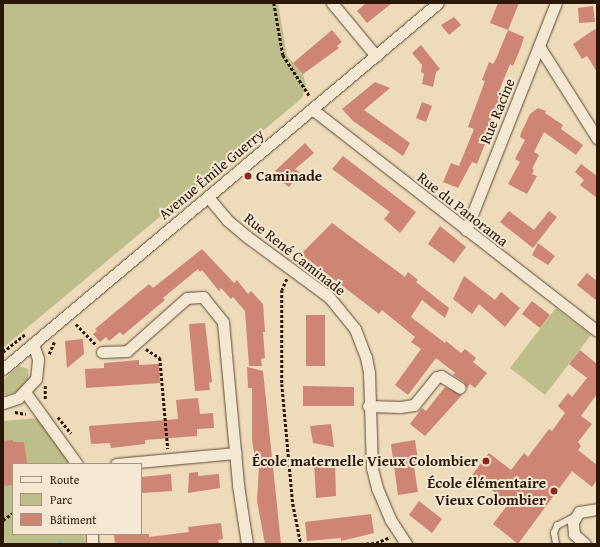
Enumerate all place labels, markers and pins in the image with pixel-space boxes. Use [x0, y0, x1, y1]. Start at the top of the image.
place label: Caminade [256, 167, 322, 185]
marker: Caminade [243, 171, 253, 181]
place label: École maternelle Vieux Colombier [252, 452, 478, 470]
marker: École maternelle Vieux Colombier [481, 456, 491, 466]
place label: École élémentaire Vieux Colombier [427, 473, 546, 508]
marker: École élémentaire Vieux Colombier [549, 486, 559, 496]

